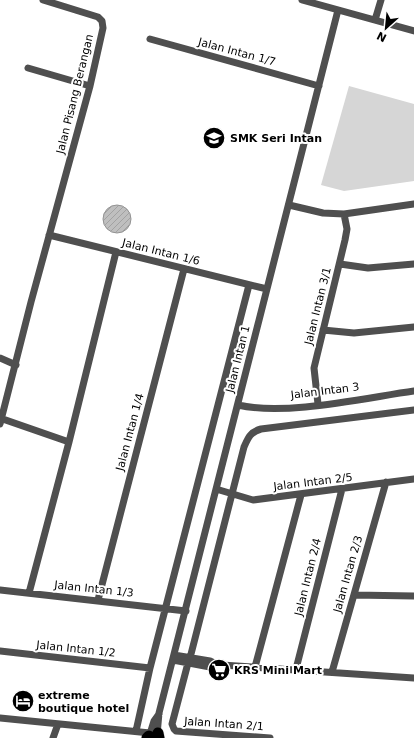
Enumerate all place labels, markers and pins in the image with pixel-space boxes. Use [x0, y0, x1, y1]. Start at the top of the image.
school or university icon: SMK Seri Intan [201, 125, 227, 151]
place label: SMK Seri Intan [230, 132, 322, 145]
supermarket icon: KRS Mini Mart [206, 657, 232, 683]
place label: KRS Mini Mart [234, 664, 322, 677]
hotel icon: extreme boutique hotel [10, 688, 36, 714]
place label: extreme boutique hotel [38, 689, 129, 715]

